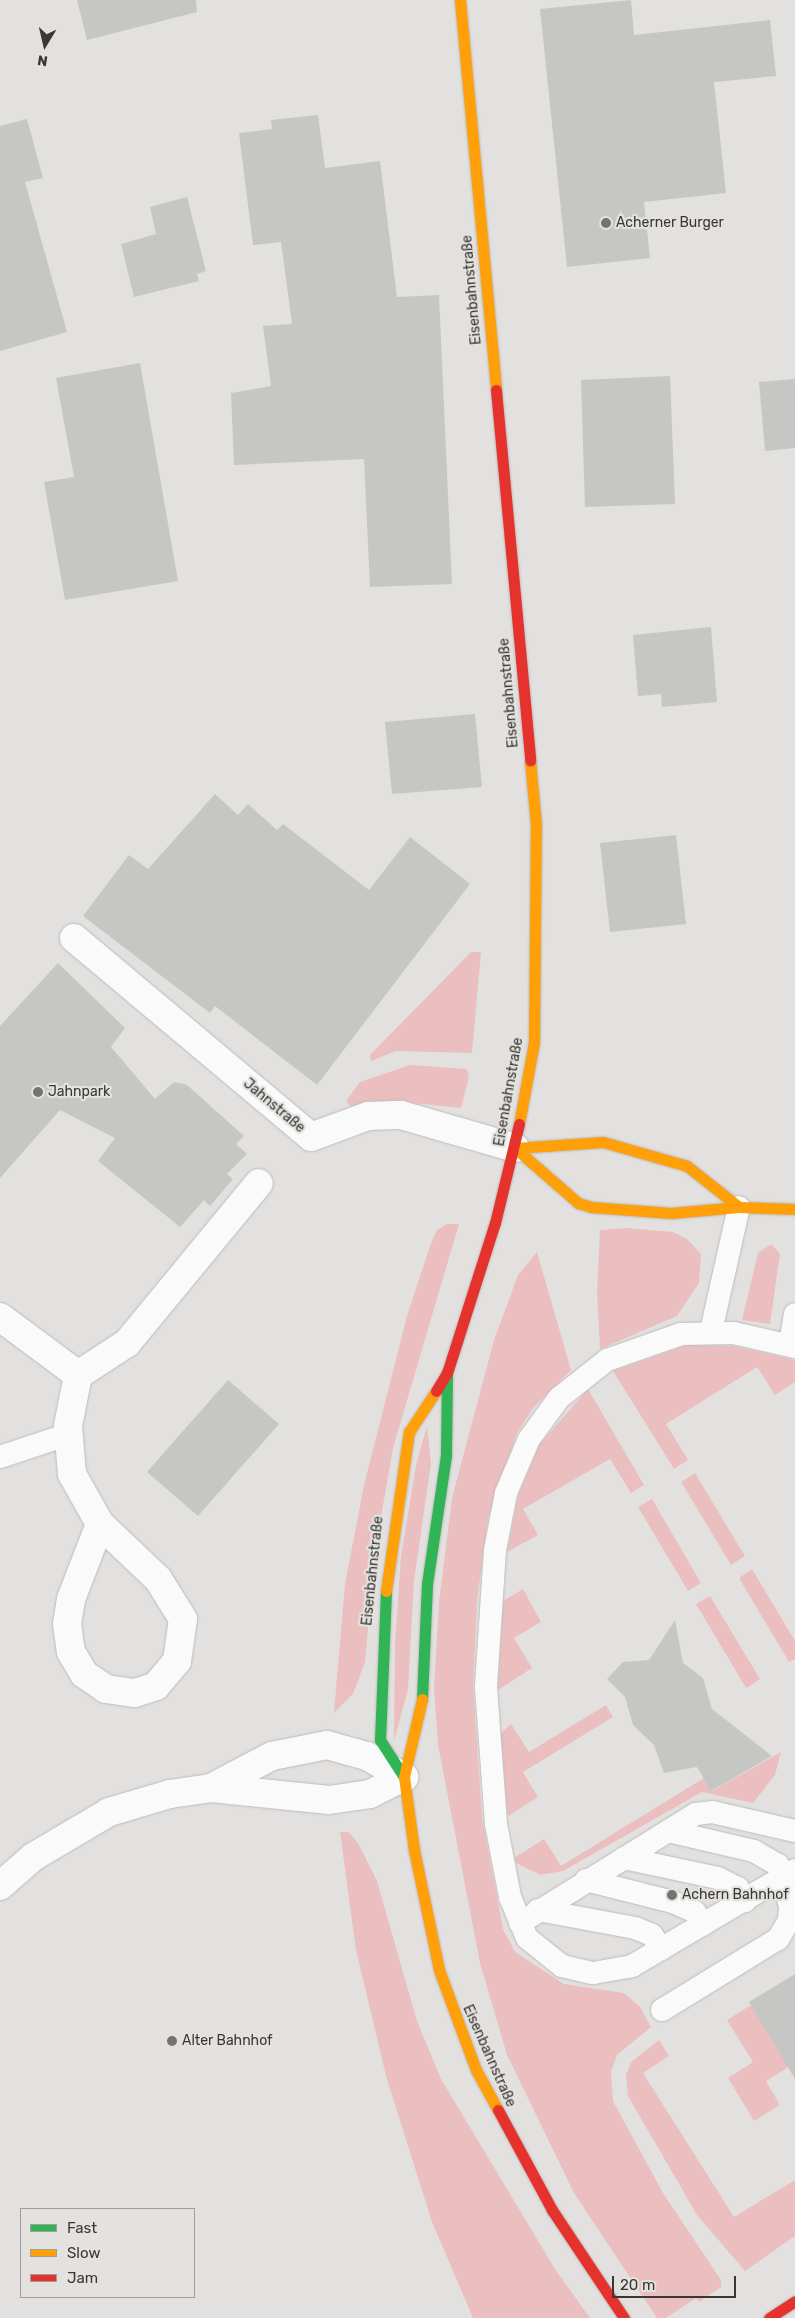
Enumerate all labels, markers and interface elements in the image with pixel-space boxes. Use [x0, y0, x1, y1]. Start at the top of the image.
north arrow [20, 20, 70, 70]
text: N [36, 51, 49, 69]
place label: Acherner Burger [616, 215, 724, 231]
marker: Acherner Burger [600, 217, 612, 229]
street label: Eisenbahnstraße [459, 234, 485, 346]
street label: Eisenbahnstraße [496, 637, 522, 749]
street label: Eisenbahnstraße [491, 1036, 527, 1148]
street label: Jahnstraße [240, 1075, 308, 1137]
place label: Jahnpark [48, 1084, 110, 1100]
marker: Jahnpark [32, 1086, 44, 1098]
street label: Eisenbahnstraße [359, 1515, 387, 1627]
place label: Achern Bahnhof [682, 1887, 789, 1903]
marker: Achern Bahnhof [666, 1889, 678, 1901]
street label: Eisenbahnstraße [459, 2002, 519, 2110]
place label: Alter Bahnhof [182, 2033, 273, 2049]
marker: Alter Bahnhof [166, 2035, 178, 2047]
legend [20, 2208, 195, 2298]
text: Fast [67, 2219, 97, 2237]
text: Slow [67, 2244, 100, 2262]
scale bar [615, 2266, 739, 2298]
text: Jam [67, 2269, 98, 2287]
text: 20 m [620, 2276, 655, 2294]

